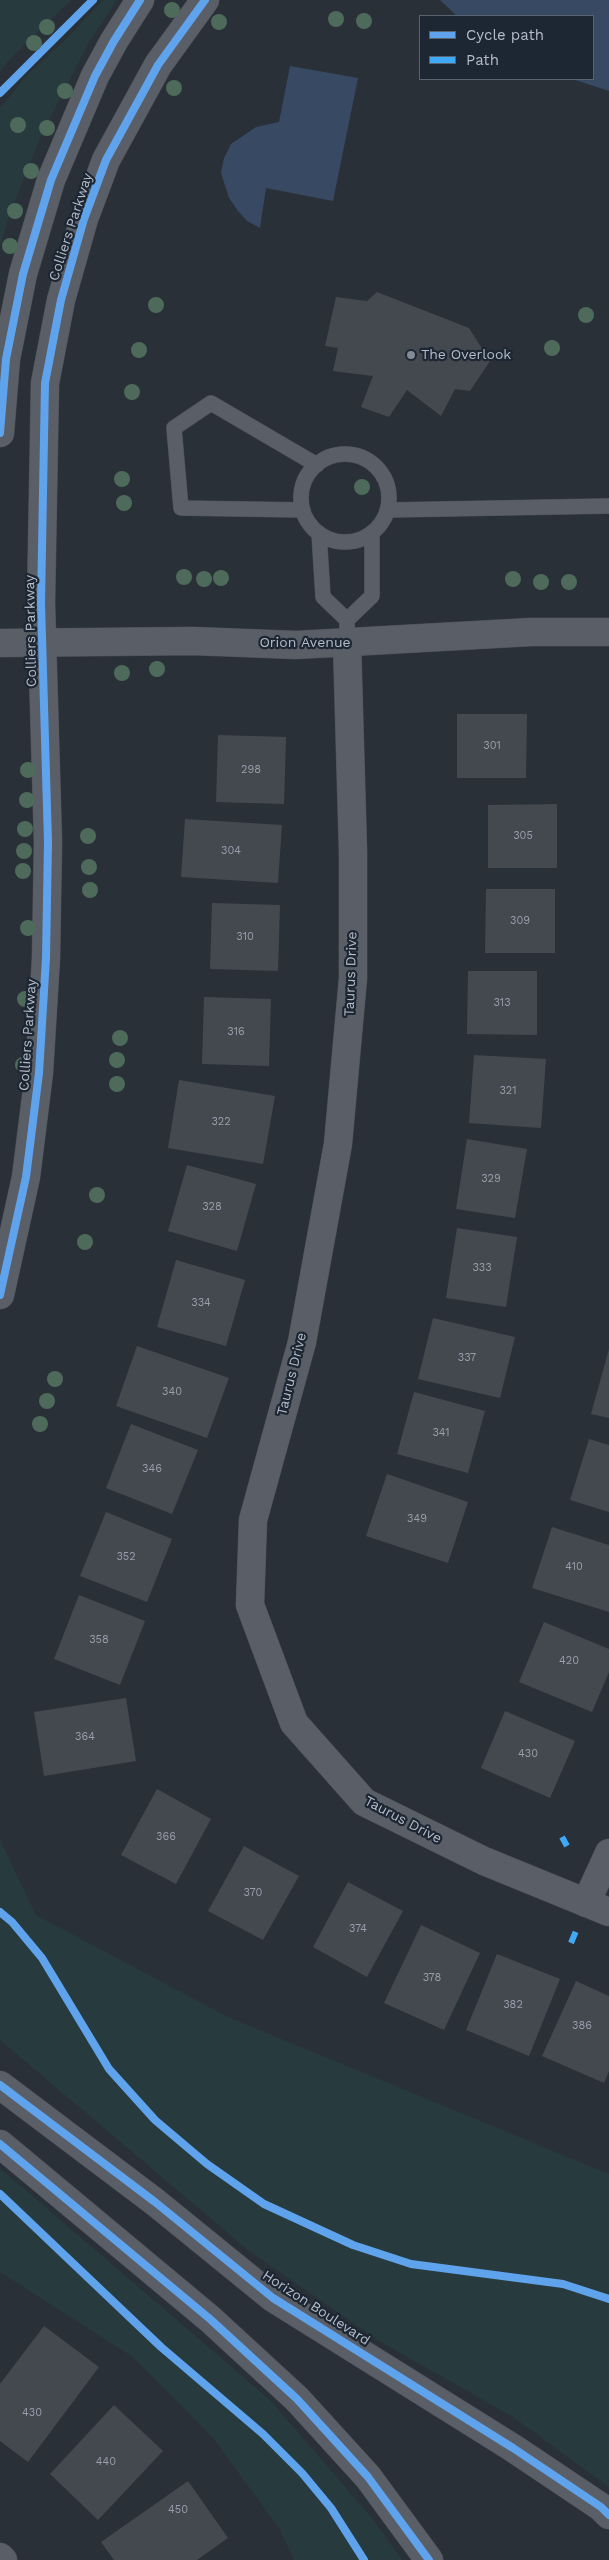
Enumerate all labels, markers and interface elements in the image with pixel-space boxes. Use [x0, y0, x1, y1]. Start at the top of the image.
legend [419, 15, 594, 80]
text: Cycle path [466, 26, 544, 44]
text: Path [466, 51, 499, 69]
street label: Colliers Parkway [46, 171, 96, 283]
place label: The Overlook [421, 347, 511, 363]
marker: The Overlook [405, 349, 417, 361]
street label: Colliers Parkway [22, 575, 40, 687]
street label: Orion Avenue [259, 635, 351, 651]
house number: 301 [483, 739, 501, 753]
house number: 298 [241, 763, 261, 777]
house number: 305 [513, 829, 533, 843]
house number: 304 [221, 844, 241, 858]
house number: 309 [510, 914, 530, 928]
house number: 310 [236, 930, 254, 944]
street label: Taurus Drive [341, 931, 361, 1017]
street label: Colliers Parkway [16, 978, 40, 1092]
house number: 313 [493, 996, 511, 1010]
house number: 316 [227, 1025, 245, 1039]
house number: 321 [499, 1084, 517, 1098]
house number: 322 [211, 1115, 231, 1129]
house number: 329 [481, 1172, 501, 1186]
house number: 328 [202, 1200, 222, 1214]
house number: 333 [472, 1261, 492, 1275]
house number: 334 [191, 1296, 211, 1310]
street label: Taurus Drive [274, 1331, 310, 1417]
house number: 337 [458, 1351, 476, 1365]
house number: 340 [162, 1385, 182, 1399]
house number: 341 [432, 1426, 450, 1440]
house number: 346 [142, 1462, 162, 1476]
house number: 349 [407, 1512, 427, 1526]
house number: 352 [116, 1550, 136, 1564]
house number: 410 [565, 1560, 583, 1574]
house number: 358 [89, 1633, 109, 1647]
house number: 420 [559, 1654, 579, 1668]
house number: 364 [75, 1730, 95, 1744]
house number: 430 [518, 1747, 538, 1761]
street label: Taurus Drive [362, 1793, 444, 1847]
house number: 366 [156, 1830, 176, 1844]
house number: 370 [244, 1886, 262, 1900]
house number: 374 [349, 1922, 367, 1936]
house number: 378 [423, 1971, 441, 1985]
house number: 382 [503, 1998, 523, 2012]
house number: 386 [572, 2019, 592, 2033]
street label: Horizon Boulevard [259, 2267, 373, 2349]
house number: 430 [22, 2406, 42, 2420]
house number: 440 [96, 2455, 116, 2469]
house number: 450 [168, 2503, 188, 2517]

